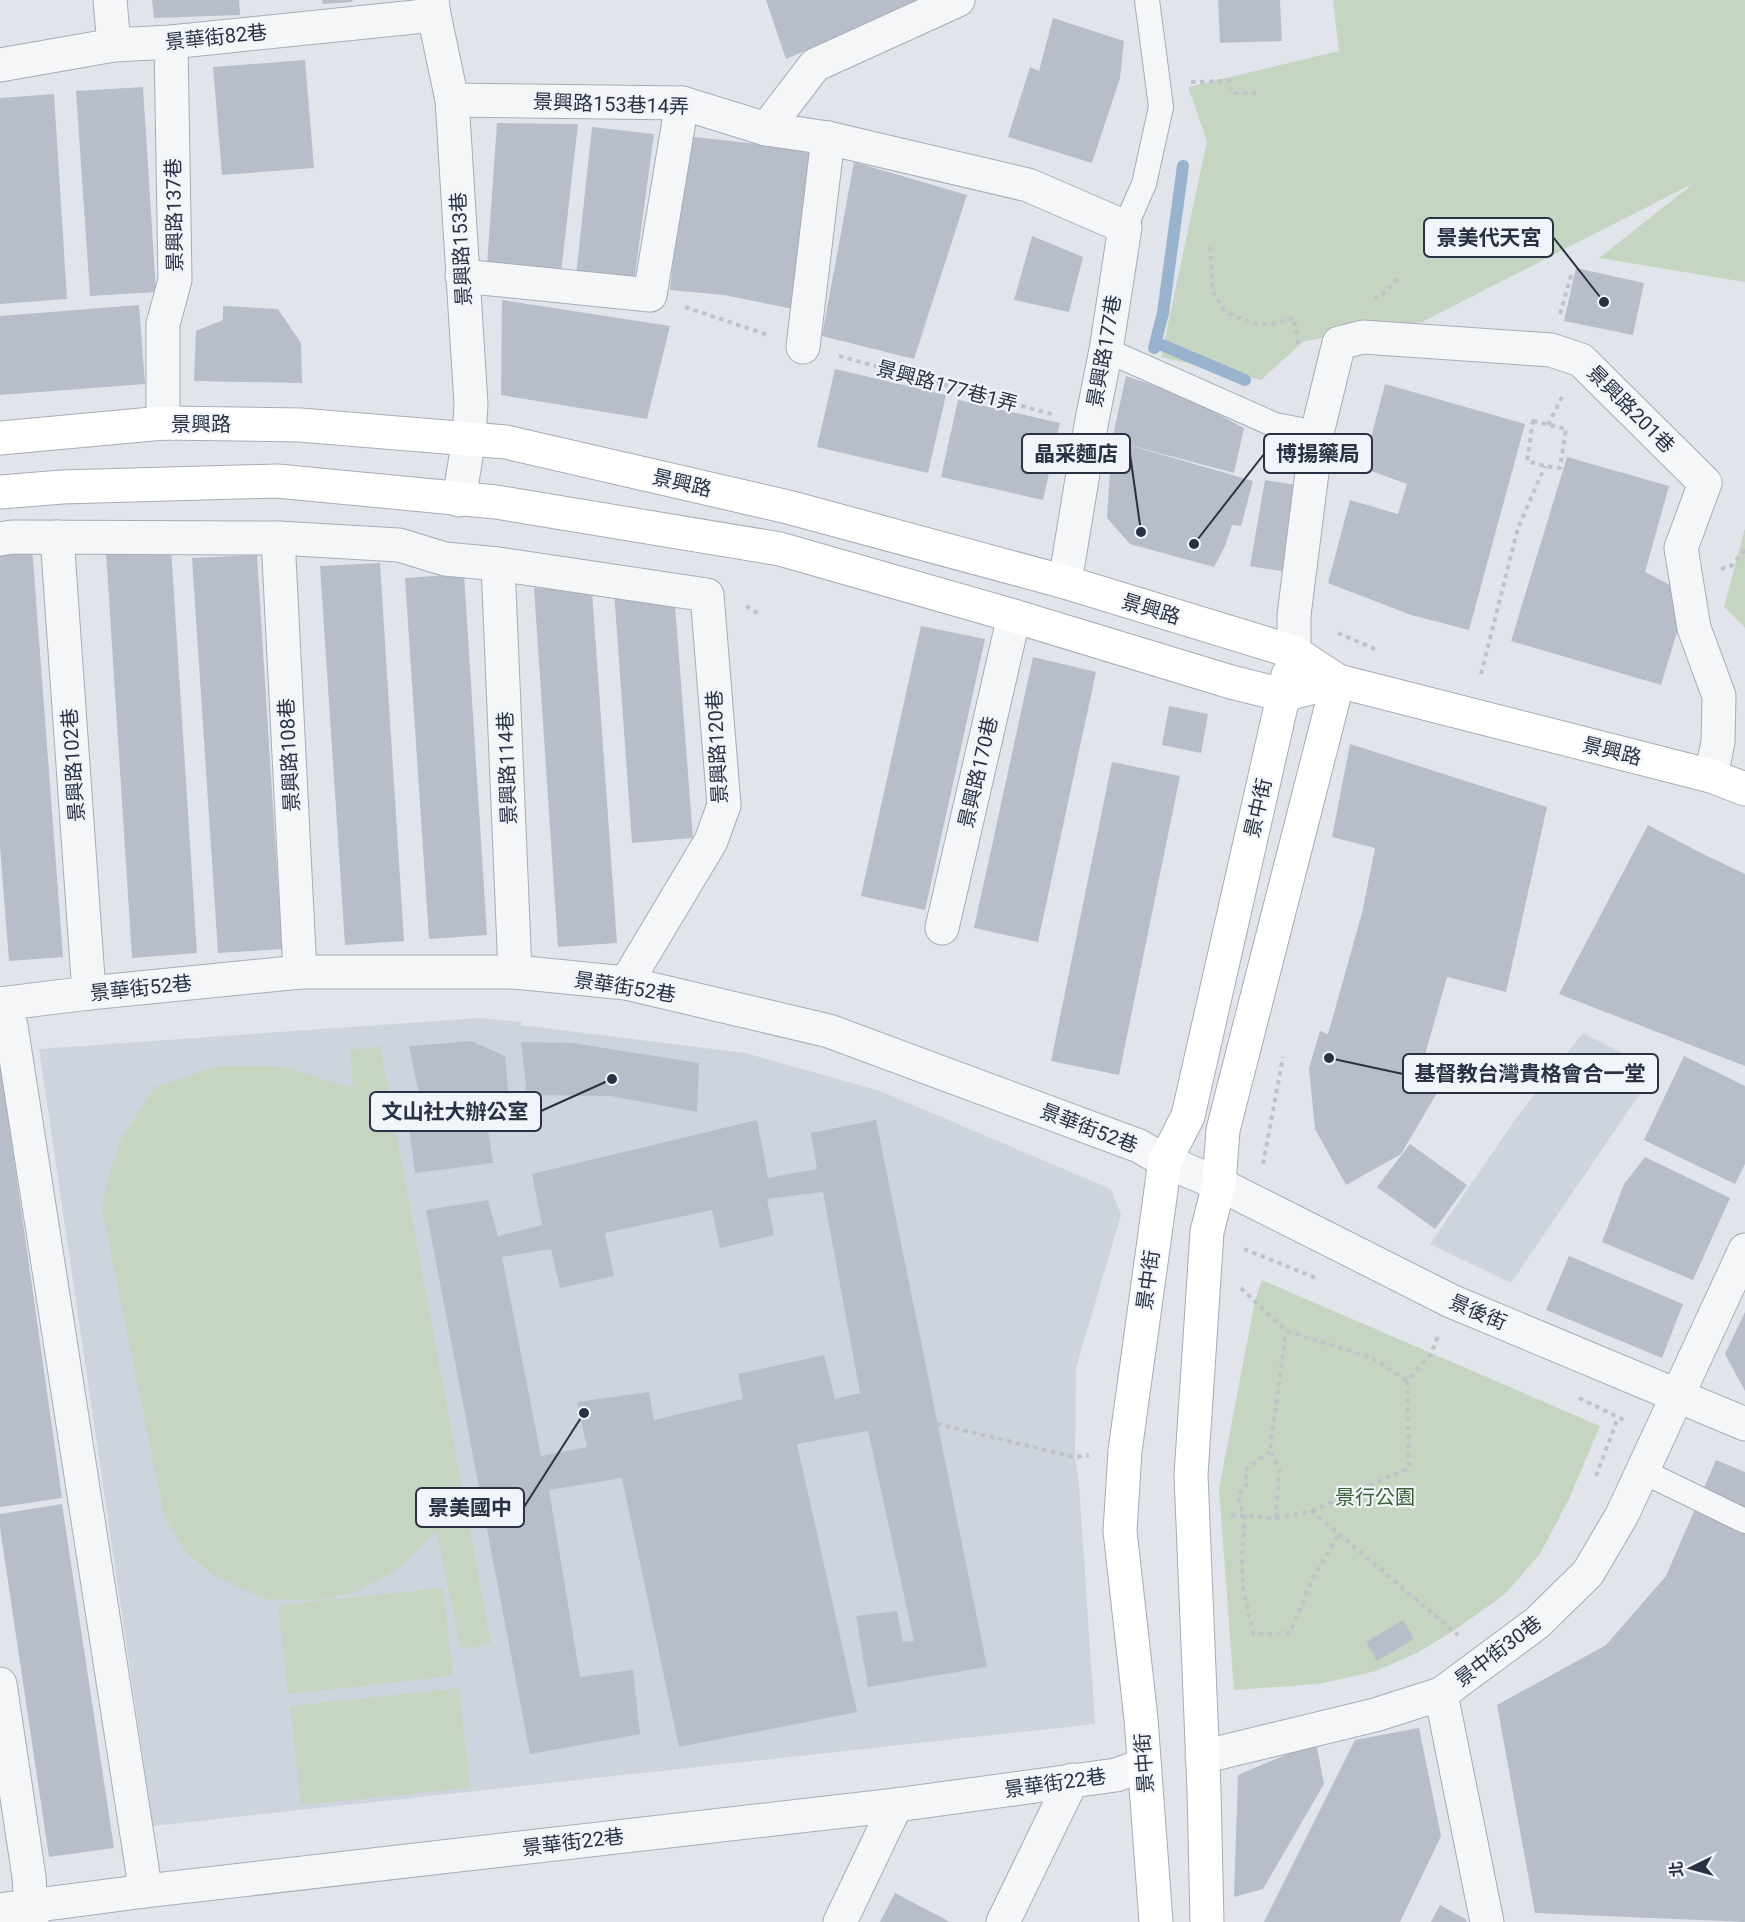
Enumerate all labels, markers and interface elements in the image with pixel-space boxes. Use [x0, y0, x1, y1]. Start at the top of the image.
street label: 景華街82巷 [164, 20, 268, 54]
street label: 景興路153巷14弄 [533, 89, 689, 119]
street label: 景興路137巷 [161, 158, 187, 272]
street label: 景興路153巷 [446, 192, 476, 306]
callout: 景美代天宮 [1424, 218, 1553, 257]
text: 景美代天宮 [1437, 226, 1542, 250]
street label: 景興路177巷 [1082, 293, 1126, 409]
street label: 景興路177巷1弄 [874, 356, 1020, 416]
street label: 景興路201巷 [1582, 360, 1680, 458]
street label: 景興路 [171, 412, 231, 436]
callout: 晶采麵店 [1022, 434, 1130, 473]
callout: 博揚藥局 [1264, 434, 1372, 473]
text: 晶采麵店 [1034, 442, 1118, 466]
text: 博揚藥局 [1276, 442, 1360, 466]
street label: 景興路 [650, 465, 714, 501]
street label: 景興路 [1119, 589, 1183, 629]
street label: 景興路120巷 [702, 690, 732, 804]
street label: 景興路108巷 [274, 698, 304, 812]
street label: 景興路102巷 [57, 707, 89, 823]
street label: 景興路114巷 [493, 711, 521, 825]
street label: 景興路170巷 [954, 714, 1002, 830]
street label: 景興路 [1580, 732, 1644, 770]
street label: 景中街 [1240, 776, 1276, 840]
street label: 景華街52巷 [573, 967, 677, 1007]
street label: 景華街52巷 [89, 971, 193, 1005]
callout: 基督教台灣貴格會合一堂 [1403, 1054, 1658, 1093]
text: 基督教台灣貴格會合一堂 [1415, 1062, 1646, 1086]
callout: 文山社大辦公室 [370, 1092, 541, 1131]
street label: 景華街52巷 [1037, 1098, 1141, 1158]
text: 文山社大辦公室 [382, 1100, 529, 1124]
street label: 景中街 [1132, 1249, 1164, 1311]
street label: 景後街 [1446, 1289, 1510, 1335]
park label: 景行公園 [1335, 1485, 1415, 1509]
callout: 景美國中 [416, 1488, 524, 1527]
text: 景美國中 [428, 1496, 512, 1520]
street label: 景中街30巷 [1450, 1611, 1546, 1691]
street label: 景中街 [1130, 1732, 1158, 1794]
street label: 景華街22巷 [1003, 1764, 1107, 1802]
street label: 景華街22巷 [521, 1824, 625, 1860]
north arrow [1661, 1838, 1721, 1898]
text: 北 [1666, 1860, 1687, 1878]

